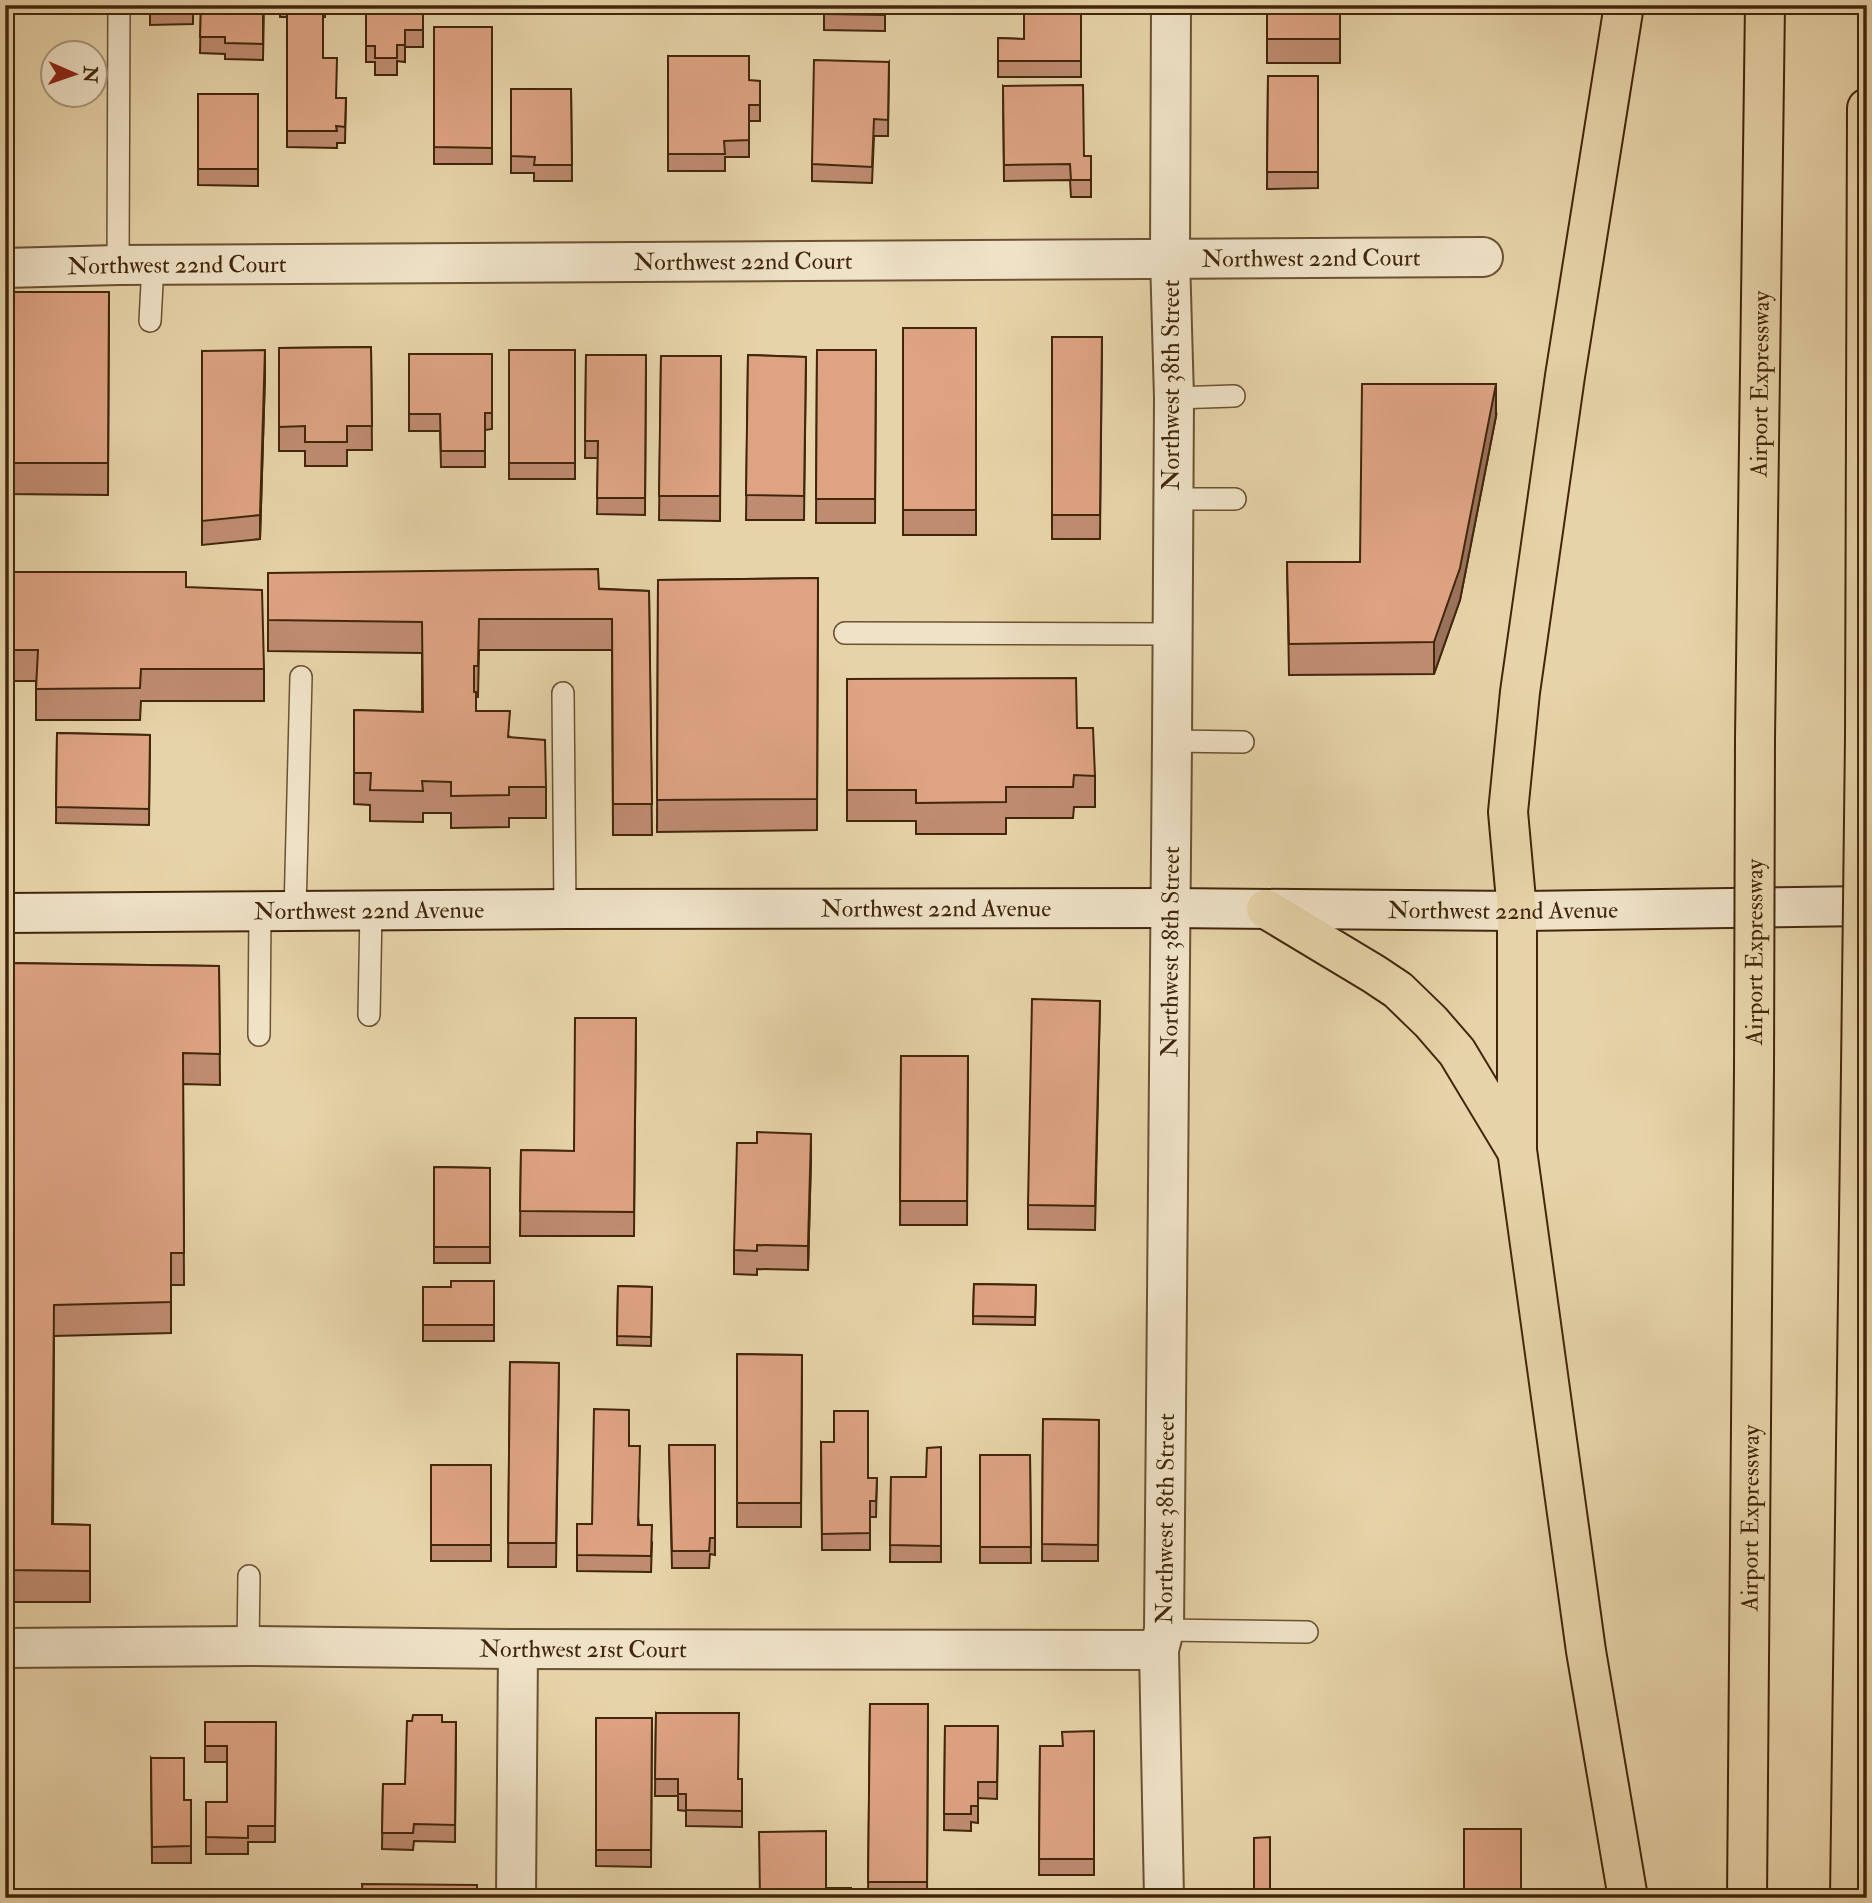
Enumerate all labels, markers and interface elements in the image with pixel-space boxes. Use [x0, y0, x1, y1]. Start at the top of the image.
north arrow [38, 38, 108, 108]
text: N [78, 65, 102, 84]
street label: Northwest 22nd Court [1201, 242, 1421, 274]
street label: Northwest 22nd Court [633, 245, 853, 277]
street label: Northwest 22nd Court [67, 249, 287, 282]
street label: Northwest 38th Street [1156, 279, 1187, 490]
street label: Airport Expressway [1743, 290, 1777, 478]
street label: Northwest 38th Street [1154, 846, 1187, 1057]
street label: Airport Expressway [1739, 858, 1770, 1046]
street label: Northwest 22nd Avenue [821, 893, 1051, 924]
street label: Northwest 22nd Avenue [254, 894, 484, 927]
street label: Northwest 22nd Avenue [1388, 894, 1618, 927]
street label: Northwest 38th Street [1149, 1413, 1181, 1624]
street label: Airport Expressway [1734, 1424, 1766, 1612]
street label: Northwest 21st Court [479, 1633, 687, 1665]

